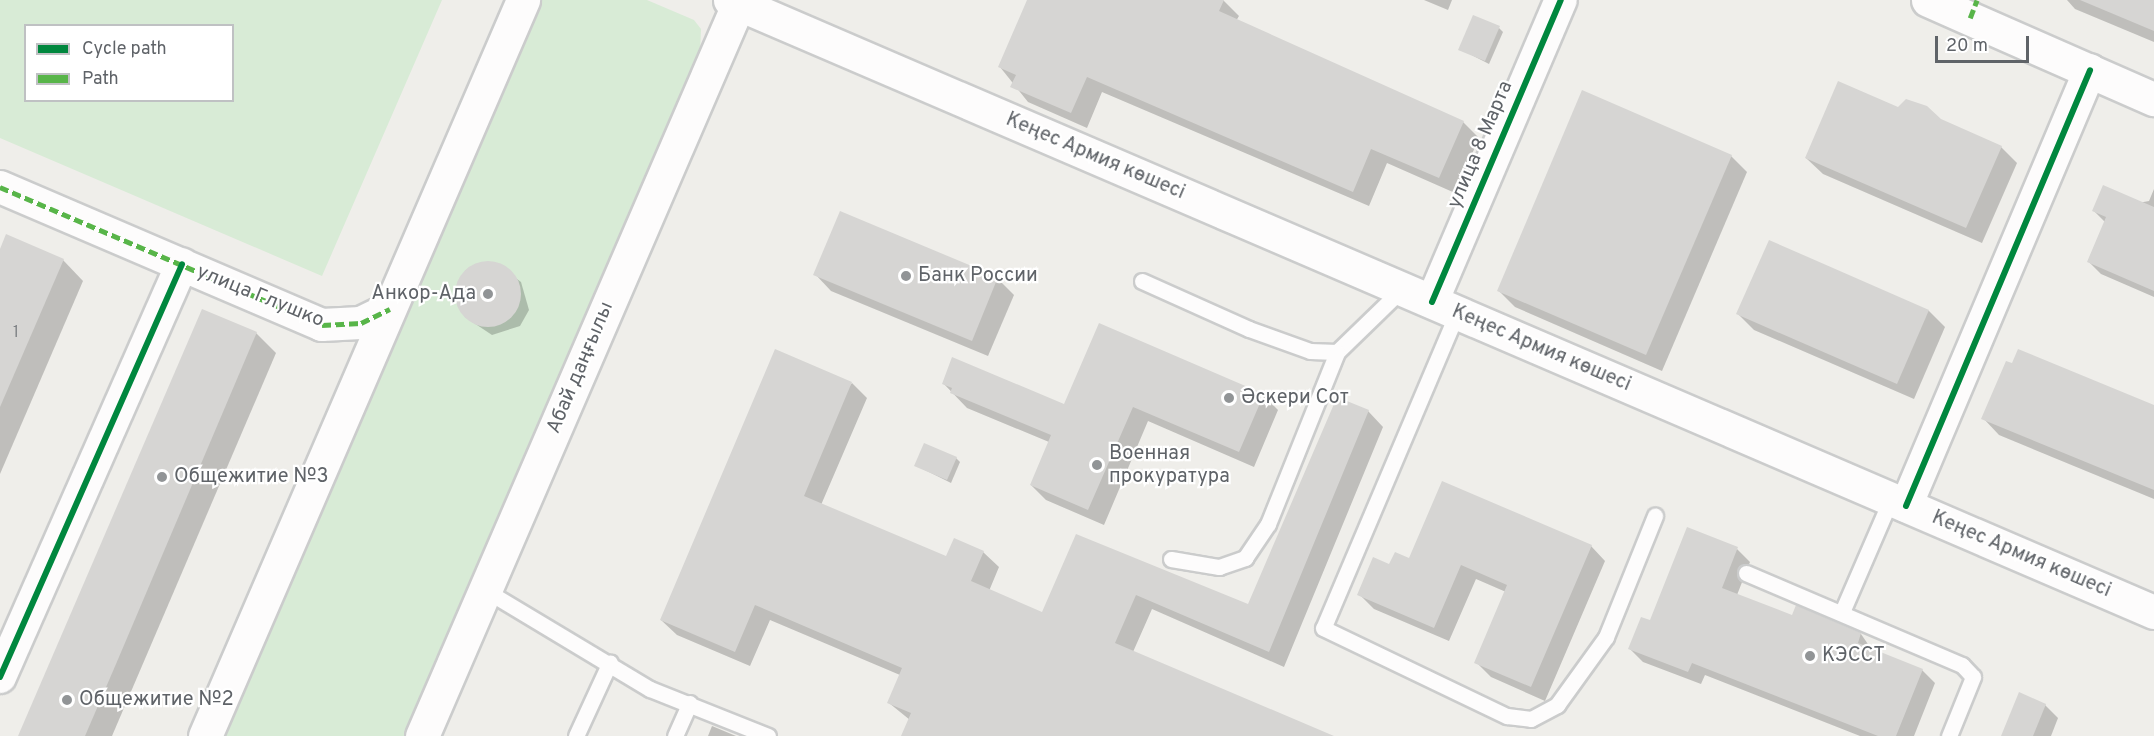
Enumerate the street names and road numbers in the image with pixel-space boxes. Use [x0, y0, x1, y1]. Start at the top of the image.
street label: улица 8 Марта [1443, 78, 1519, 212]
street label: Кеңес Армия көшесі [1001, 108, 1189, 206]
street label: улица Глушко [193, 260, 327, 334]
street label: Абай даңғылы [542, 299, 620, 437]
street label: Кеңес Армия көшесі [1447, 300, 1635, 398]
street label: Кеңес Армия көшесі [1927, 506, 2115, 604]

